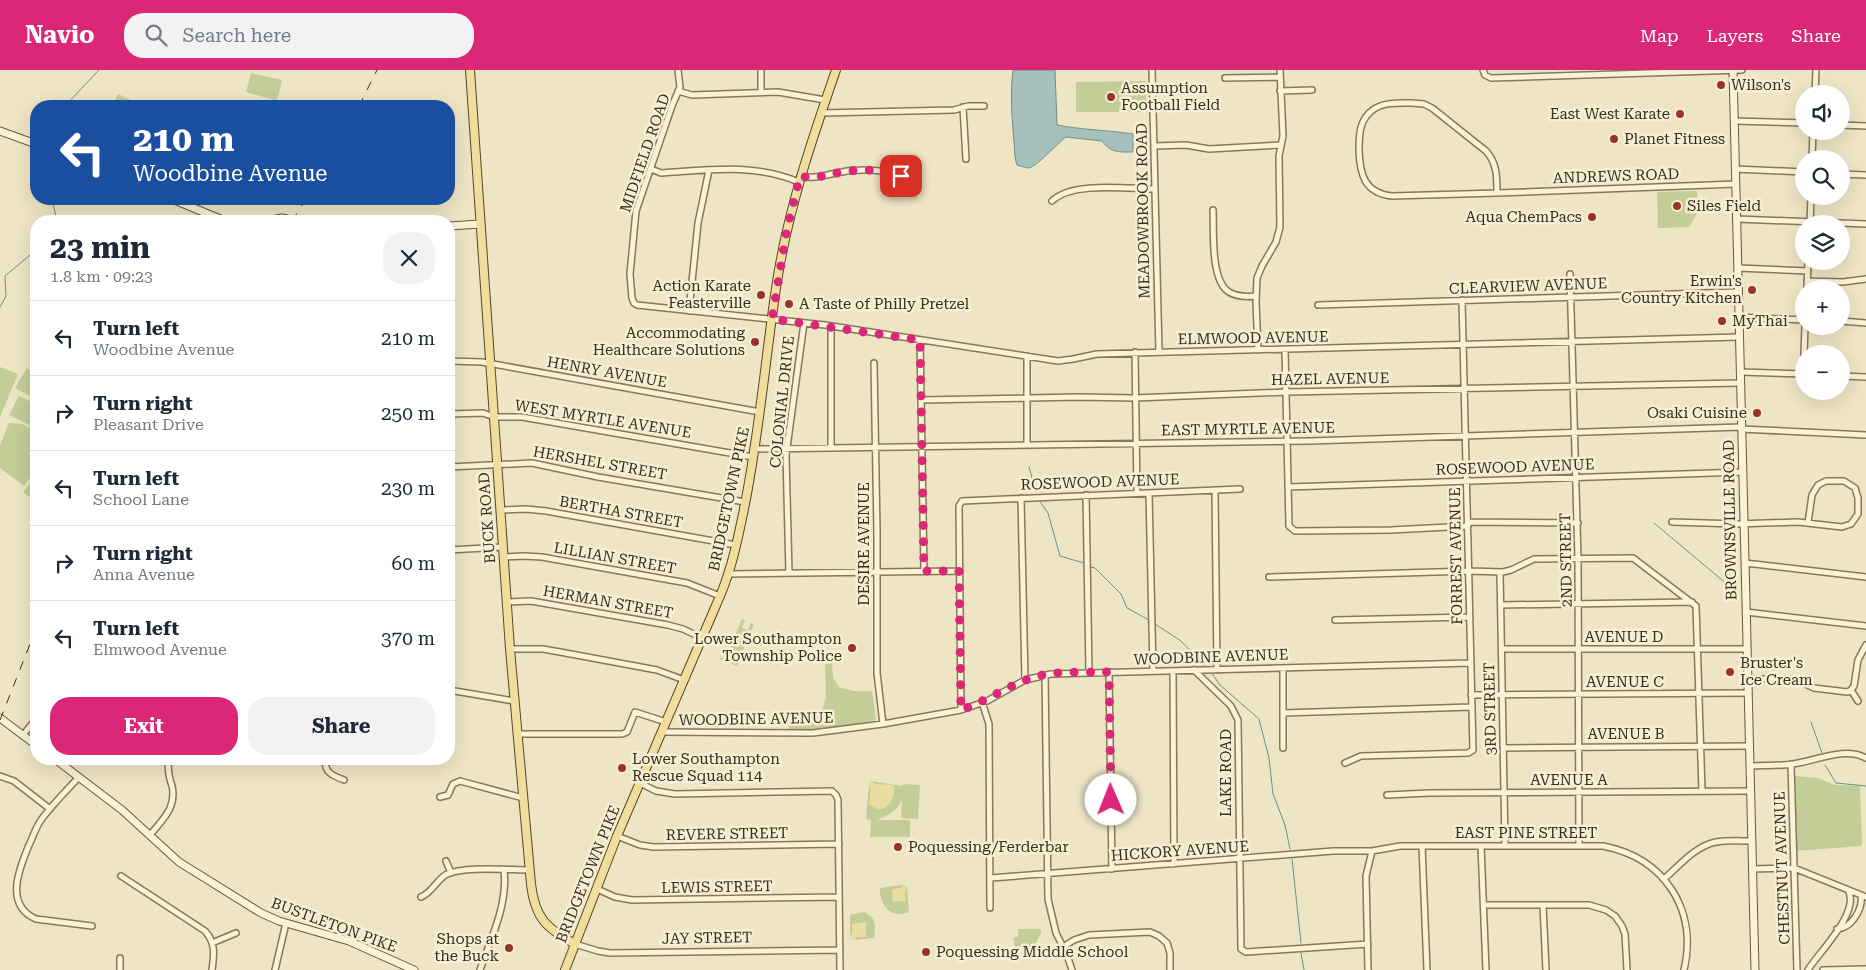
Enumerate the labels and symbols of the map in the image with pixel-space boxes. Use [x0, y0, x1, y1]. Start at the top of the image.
place label: Wilson's [1731, 76, 1791, 94]
place label: Assumption Football Field [1121, 79, 1221, 114]
marker: Wilson's [1715, 79, 1727, 91]
street label: MIDFIELD ROAD [616, 91, 674, 215]
marker: Assumption Football Field [1105, 91, 1117, 103]
place label: East West Karate [1550, 105, 1670, 123]
marker: East West Karate [1674, 108, 1686, 120]
street label: MEADOWBROOK ROAD [1132, 123, 1154, 299]
place label: Planet Fitness [1624, 130, 1725, 148]
marker: Planet Fitness [1608, 133, 1620, 145]
pin [880, 155, 922, 197]
street label: ANDREWS ROAD [1553, 165, 1679, 187]
place label: Siles Field [1687, 197, 1761, 215]
marker: Siles Field [1671, 200, 1683, 212]
place label: Aqua ChemPacs [1466, 208, 1582, 226]
marker: Aqua ChemPacs [1586, 211, 1598, 223]
place label: Erwin's Country Kitchen [1621, 272, 1742, 307]
street label: CLEARVIEW AVENUE [1449, 274, 1607, 298]
place label: Action Karate Feasterville [653, 277, 751, 312]
marker: Erwin's Country Kitchen [1746, 284, 1758, 296]
marker: Action Karate Feasterville [755, 289, 767, 301]
place label: A Taste of Philly Pretzel [799, 295, 969, 313]
marker: A Taste of Philly Pretzel [783, 298, 795, 310]
place label: MyThai [1732, 312, 1788, 330]
marker: MyThai [1716, 315, 1728, 327]
place label: Accommodating Healthcare Solutions [593, 324, 745, 359]
street label: ELMWOOD AVENUE [1177, 328, 1329, 348]
street label: COLONIAL DRIVE [766, 335, 798, 469]
marker: Accommodating Healthcare Solutions [749, 336, 761, 348]
street label: HENRY AVENUE [546, 353, 668, 391]
street label: HAZEL AVENUE [1271, 369, 1389, 389]
street label: WEST MYRTLE AVENUE [513, 396, 693, 442]
place label: Osaki Cuisine [1647, 404, 1747, 422]
marker: Osaki Cuisine [1751, 407, 1763, 419]
street label: EAST MYRTLE AVENUE [1161, 418, 1335, 440]
street label: BRIDGETOWN PIKE [705, 425, 753, 573]
street label: BROWNSVILLE ROAD [1720, 440, 1740, 600]
street label: HERSHEL STREET [532, 442, 668, 484]
street label: ROSEWOOD AVENUE [1435, 455, 1595, 479]
street label: ROSEWOOD AVENUE [1020, 470, 1180, 494]
street label: BUCK ROAD [475, 472, 499, 564]
street label: DESIRE AVENUE [855, 482, 873, 606]
street label: FORREST AVENUE [1446, 487, 1466, 625]
street label: BERTHA STREET [558, 492, 684, 532]
street label: 2ND STREET [1556, 513, 1576, 607]
street label: LILLIAN STREET [552, 538, 678, 578]
street label: HERMAN STREET [542, 582, 674, 622]
street label: AVENUE D [1585, 628, 1663, 646]
place label: Lower Southampton Township Police [694, 630, 842, 665]
marker: Lower Southampton Township Police [846, 642, 858, 654]
street label: WOODBINE AVENUE [1133, 645, 1289, 669]
place label: Bruster's Ice Cream [1740, 654, 1813, 689]
street label: 3RD STREET [1480, 662, 1500, 756]
marker: Bruster's Ice Cream [1724, 666, 1736, 678]
street label: AVENUE C [1586, 673, 1664, 691]
street label: WOODBINE AVENUE [678, 709, 834, 729]
street label: AVENUE B [1587, 725, 1665, 743]
street label: LAKE ROAD [1217, 729, 1235, 817]
place label: Lower Southampton Rescue Squad 114 [632, 750, 780, 785]
marker: Lower Southampton Rescue Squad 114 [616, 762, 628, 774]
street label: AVENUE A [1530, 771, 1608, 789]
position arrow [1084, 773, 1136, 825]
street label: CHESTNUT AVENUE [1770, 791, 1794, 945]
street label: BRIDGETOWN PIKE [552, 803, 624, 945]
street label: REVERE STREET [666, 824, 788, 844]
street label: EAST PINE STREET [1455, 824, 1597, 842]
street label: HICKORY AVENUE [1110, 837, 1250, 865]
place label: Poquessing/Ferderbar [908, 838, 1069, 856]
marker: Poquessing/Ferderbar [892, 841, 904, 853]
street label: LEWIS STREET [661, 877, 773, 897]
street label: BUSTLETON PIKE [269, 894, 399, 956]
street label: JAY STREET [662, 928, 752, 948]
place label: Shops at the Buck [435, 930, 499, 965]
marker: Shops at the Buck [503, 942, 515, 954]
place label: Poquessing Middle School [936, 943, 1129, 961]
marker: Poquessing Middle School [920, 946, 932, 958]

